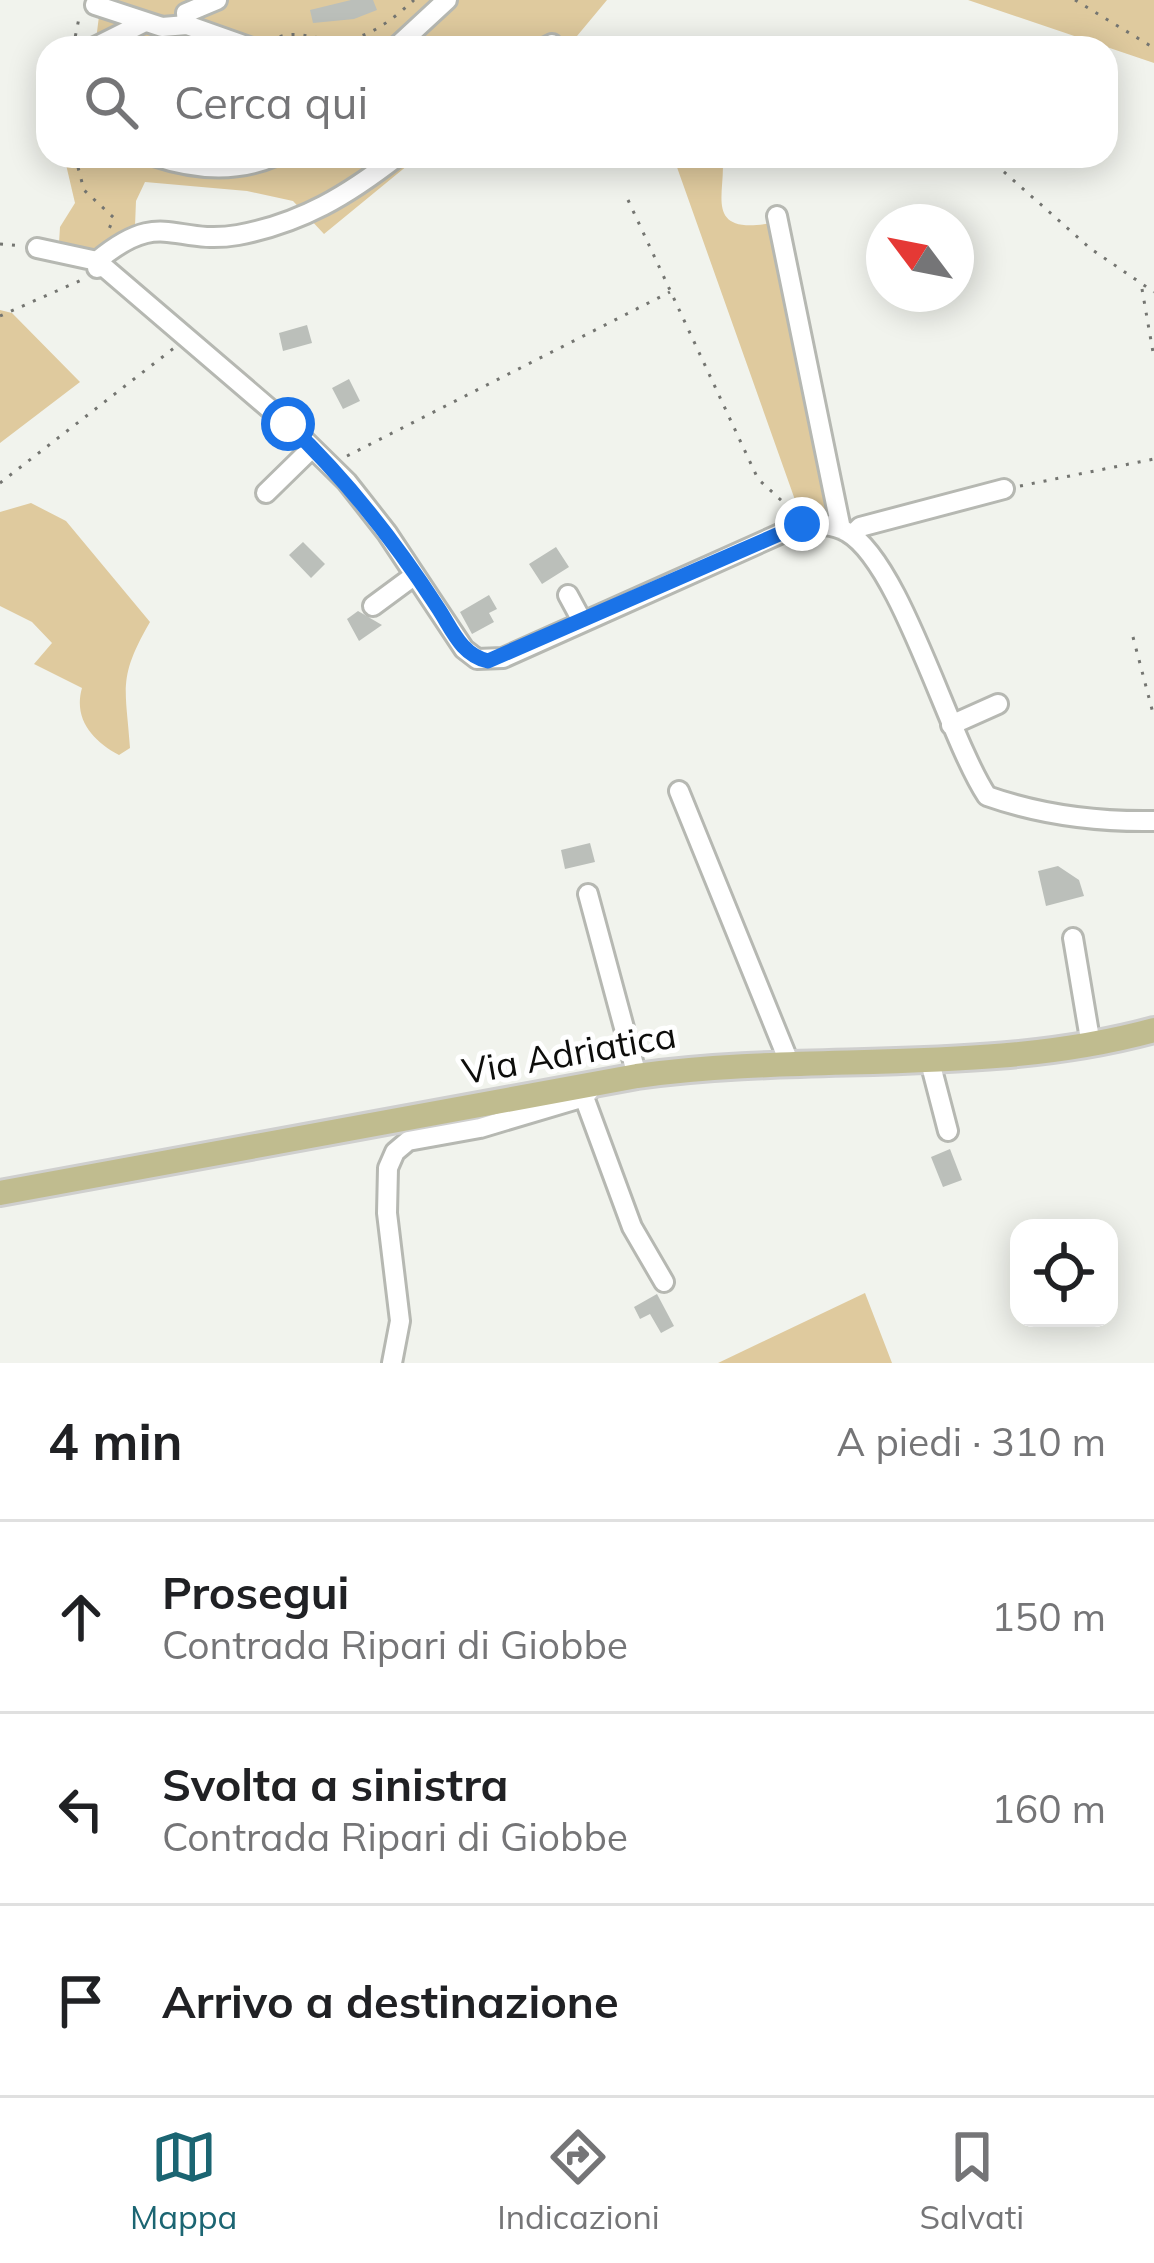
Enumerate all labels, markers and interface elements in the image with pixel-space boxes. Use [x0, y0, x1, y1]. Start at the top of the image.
search box [36, 36, 1118, 168]
icon: search [78, 69, 144, 135]
text: Cerca qui [174, 74, 368, 130]
north arrow [866, 204, 974, 312]
route start [261, 397, 315, 451]
route end [775, 497, 829, 551]
street label: Via Adriatica [459, 1012, 679, 1093]
map controls [1010, 1219, 1118, 1327]
button: locate [1010, 1219, 1118, 1327]
text: 4 min [48, 1409, 183, 1473]
text: A piedi · 310 m [837, 1417, 1106, 1466]
text: Prosegui [162, 1564, 349, 1620]
icon: ahead [48, 1584, 114, 1650]
text: 150 m [991, 1592, 1106, 1641]
text: Contrada Ripari di Giobbe [162, 1620, 628, 1669]
text: Svolta a sinistra [162, 1756, 509, 1812]
icon: left [48, 1776, 114, 1842]
text: 160 m [991, 1784, 1106, 1833]
text: Contrada Ripari di Giobbe [162, 1812, 628, 1861]
icon: arrive [48, 1968, 114, 2034]
text: Arrivo a destinazione [162, 1973, 619, 2029]
tab: Mappa [130, 2124, 237, 2237]
tab: Indicazioni [497, 2124, 660, 2237]
tab: Salvati [919, 2124, 1024, 2237]

